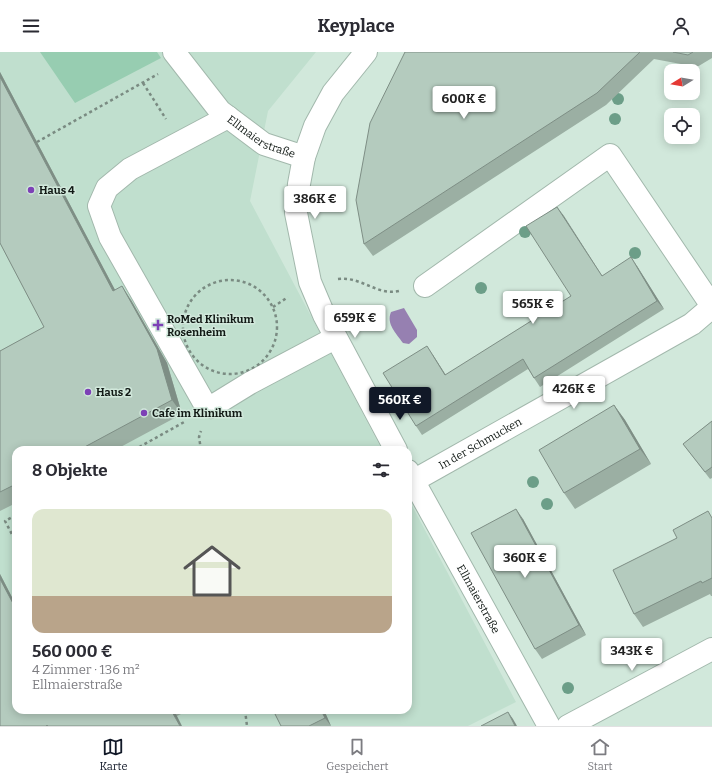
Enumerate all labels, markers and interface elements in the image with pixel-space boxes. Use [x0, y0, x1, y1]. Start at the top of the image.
icon: menu [20, 15, 42, 37]
text: Keyplace [317, 15, 395, 37]
icon: person [670, 15, 692, 37]
north arrow [664, 64, 700, 100]
map controls [664, 64, 700, 144]
pin: 600K € [431, 86, 497, 120]
text: 600K € [442, 91, 486, 106]
button: locate [664, 108, 700, 144]
street label: Ellmaierstraße [225, 112, 297, 160]
place label: Haus 4 [39, 184, 75, 197]
marker: Haus 4 [26, 185, 36, 195]
pin: 386K € [282, 186, 348, 220]
text: 386K € [293, 191, 337, 206]
pin: 565K € [500, 291, 566, 325]
text: 565K € [512, 296, 554, 311]
pin: 659K € [322, 305, 388, 339]
text: 659K € [334, 310, 376, 325]
place label: RoMed Klinikum Rosenheim [167, 313, 254, 339]
marker: RoMed Klinikum Rosenheim [152, 319, 164, 331]
pin: 426K € [541, 376, 607, 410]
text: 426K € [552, 381, 596, 396]
place label: Haus 2 [96, 386, 131, 399]
marker: Haus 2 [83, 387, 93, 397]
pin: 560K € [367, 387, 433, 421]
text: 560K € [378, 392, 422, 407]
place label: Cafe im Klinikum [152, 407, 243, 420]
marker: Cafe im Klinikum [139, 408, 149, 418]
street label: In der Schmucken [436, 415, 524, 472]
icon: filters [370, 459, 392, 481]
text: 8 Objekte [32, 460, 108, 481]
icon: home [176, 535, 248, 607]
pin: 360K € [492, 545, 558, 579]
text: 360K € [503, 550, 547, 565]
street label: Ellmaierstraße [454, 562, 503, 635]
pin: 343K € [599, 638, 665, 672]
text: 560 000 € [32, 641, 112, 662]
text: 343K € [610, 643, 654, 658]
text: 4 Zimmer · 136 m² [32, 662, 140, 677]
text: Ellmaierstraße [32, 677, 122, 692]
tab: Karte [99, 736, 127, 773]
tab: Gespeichert [326, 736, 389, 773]
tab: Start [587, 736, 613, 773]

